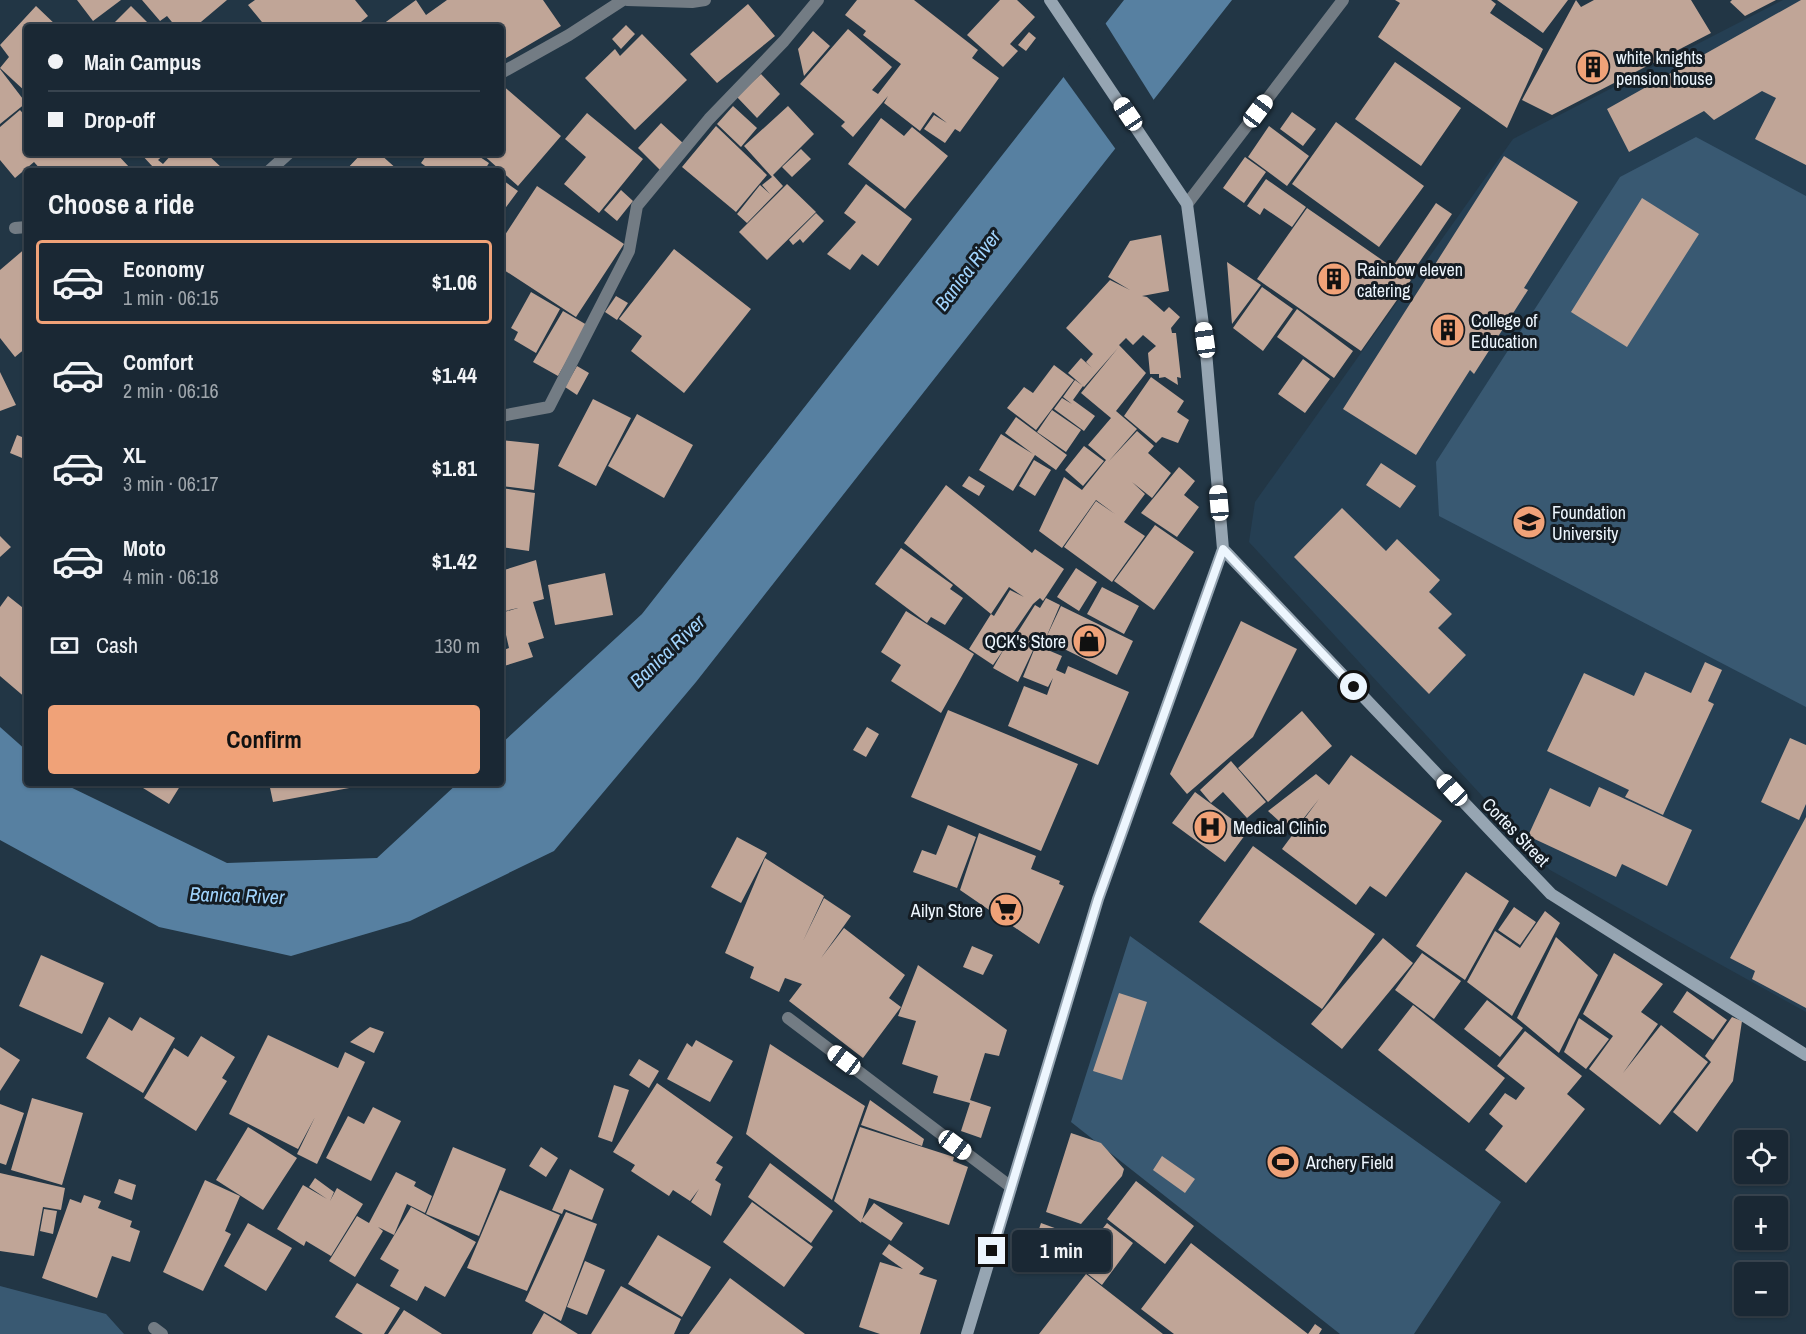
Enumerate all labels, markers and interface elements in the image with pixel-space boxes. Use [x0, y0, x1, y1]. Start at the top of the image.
place label: white knights pension house [1616, 45, 1713, 91]
text: Main Campus [84, 47, 201, 77]
building icon: white knights pension house [1575, 49, 1611, 85]
car [1240, 91, 1276, 131]
car [1110, 94, 1146, 134]
text: Drop-off [84, 105, 155, 135]
text: Choose a ride [48, 186, 194, 222]
water label: Banica River [928, 224, 1007, 316]
text: Economy [123, 254, 204, 284]
icon: car [51, 255, 105, 309]
place label: Rainbow eleven catering [1357, 257, 1463, 303]
building icon: Rainbow eleven catering [1316, 261, 1352, 297]
text: $1.06 [432, 267, 477, 297]
text: 1 min · 06:15 [123, 284, 219, 311]
place label: College of Education [1471, 308, 1538, 354]
building icon: College of Education [1430, 312, 1466, 348]
car [1194, 321, 1216, 359]
text: Comfort [123, 347, 193, 377]
icon: car [51, 348, 105, 402]
text: $1.44 [432, 360, 477, 390]
text: 2 min · 06:16 [123, 377, 219, 404]
text: XL [123, 440, 146, 470]
icon: car [51, 441, 105, 495]
text: $1.81 [432, 453, 477, 483]
text: 3 min · 06:17 [123, 470, 219, 497]
car [1208, 484, 1230, 522]
place label: Foundation University [1552, 500, 1626, 546]
school or university icon: Foundation University [1511, 504, 1547, 540]
text: Moto [123, 533, 166, 563]
icon: car [51, 534, 105, 588]
text: $1.42 [432, 546, 477, 576]
text: 4 min · 06:18 [123, 563, 219, 590]
water label: Banica River [624, 608, 711, 694]
shop icon: QCK's Store [1071, 623, 1107, 659]
icon: cash [48, 629, 81, 662]
place label: QCK's Store [984, 629, 1066, 654]
text: Cash [96, 630, 138, 660]
text: 130 m [434, 632, 480, 659]
route start [1340, 673, 1367, 700]
button: Confirm [48, 705, 480, 774]
car [1433, 771, 1471, 809]
street label: Cortes Street [1477, 792, 1555, 872]
hospital icon: Medical Clinic [1192, 809, 1228, 845]
place label: Medical Clinic [1233, 815, 1327, 840]
water label: Banica River [189, 880, 285, 910]
supermarket icon: Ailyn Store [988, 892, 1024, 928]
place label: Ailyn Store [910, 898, 983, 923]
car [824, 1042, 864, 1078]
car [935, 1127, 975, 1163]
map controls [1734, 1130, 1788, 1316]
button: locate [1734, 1130, 1788, 1184]
sports icon: Archery Field [1265, 1144, 1301, 1180]
place label: Archery Field [1305, 1150, 1394, 1175]
button: + [1734, 1196, 1788, 1250]
callout: 1 min [1013, 1230, 1112, 1272]
route end [978, 1237, 1005, 1264]
text: 1 min [1040, 1237, 1083, 1264]
button: − [1734, 1262, 1788, 1316]

